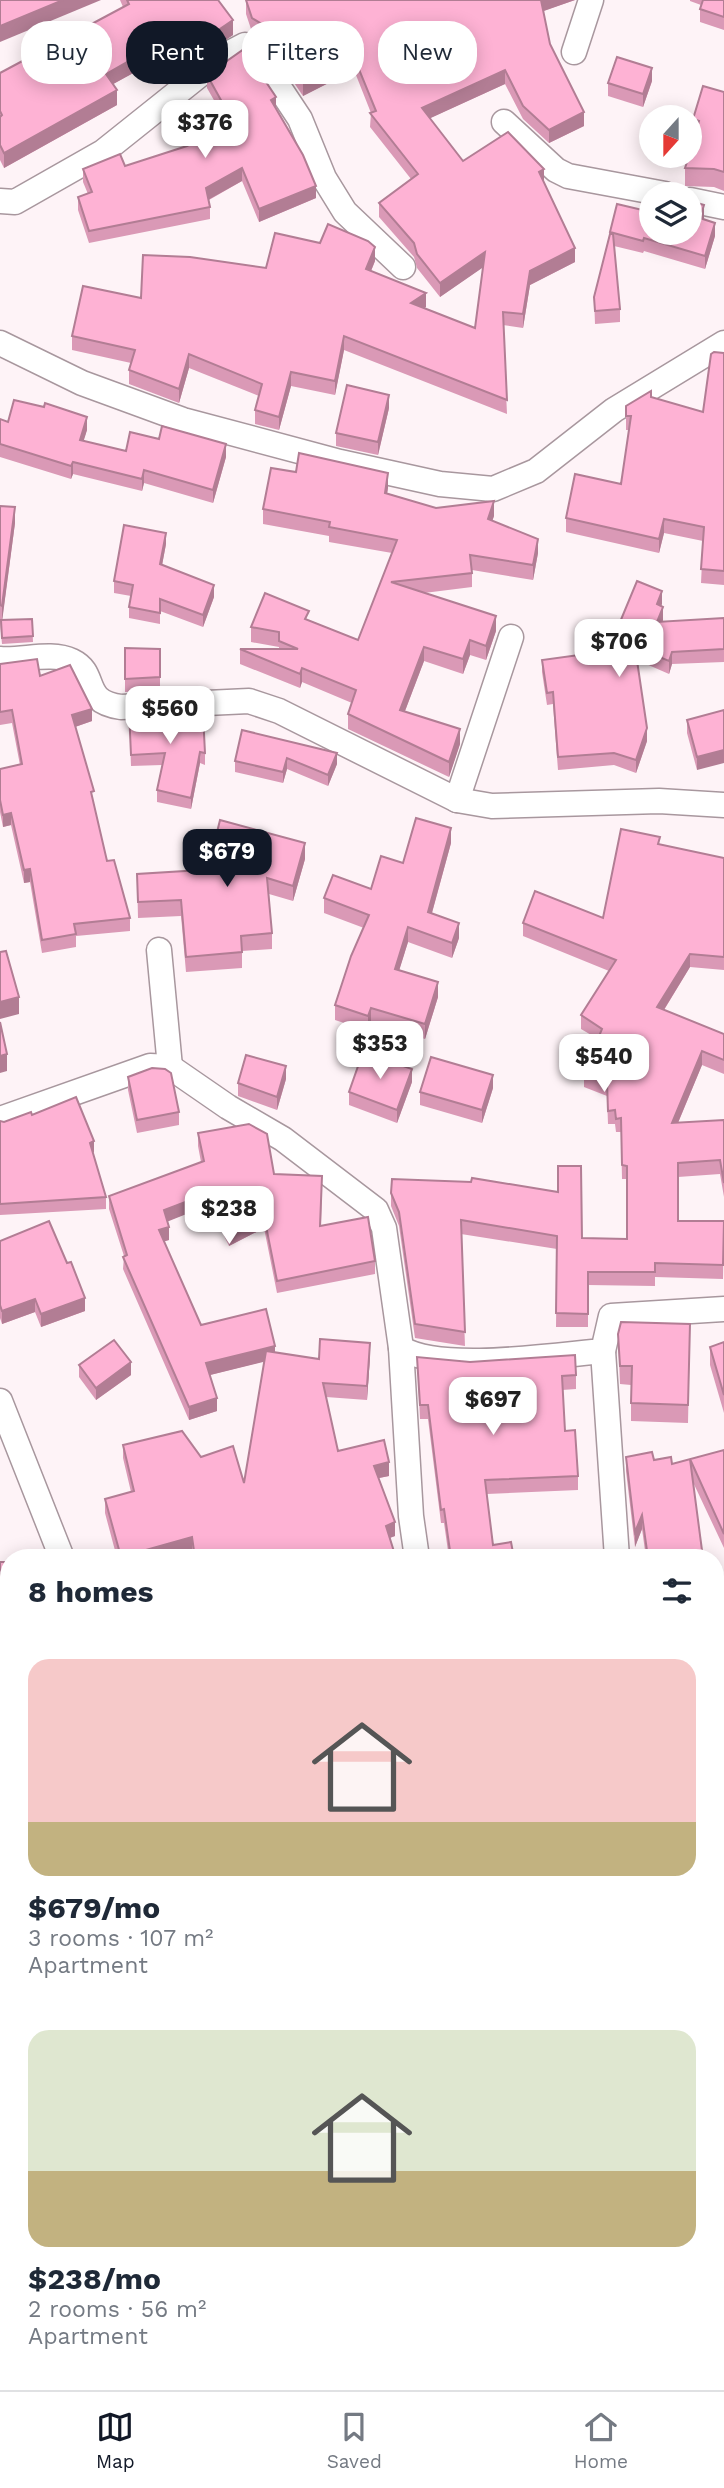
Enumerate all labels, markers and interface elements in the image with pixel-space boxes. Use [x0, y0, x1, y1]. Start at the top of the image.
chip: Buy [21, 21, 112, 84]
chip: Rent [126, 21, 228, 84]
chip: Filters [242, 21, 364, 84]
chip: New [378, 21, 477, 84]
pin: $376 [164, 100, 246, 160]
north arrow [639, 105, 702, 168]
map controls [639, 105, 702, 245]
text: $376 [177, 109, 233, 136]
button: layers [639, 182, 702, 245]
pin: $706 [578, 620, 660, 679]
text: $706 [590, 628, 648, 655]
pin: $560 [129, 686, 211, 746]
text: $560 [141, 695, 199, 722]
pin: $679 [186, 830, 268, 889]
text: $679 [199, 838, 255, 865]
pin: $353 [339, 1021, 421, 1081]
text: $353 [352, 1030, 408, 1057]
pin: $540 [563, 1034, 645, 1094]
text: $540 [575, 1043, 633, 1070]
pin: $238 [188, 1186, 270, 1246]
text: $238 [201, 1195, 257, 1222]
pin: $697 [452, 1378, 534, 1437]
text: $697 [465, 1386, 521, 1413]
icon: filters [658, 1572, 696, 1610]
text: 8 homes [28, 1574, 154, 1609]
icon: home [299, 1704, 425, 1830]
text: $679/mo [28, 1890, 160, 1925]
text: 3 rooms · 107 m² [28, 1925, 214, 1952]
text: Apartment [28, 1952, 148, 1979]
icon: home [299, 2075, 425, 2201]
text: $238/mo [28, 2261, 161, 2296]
text: 2 rooms · 56 m² [28, 2296, 206, 2323]
text: Apartment [28, 2323, 148, 2350]
tab: Map [96, 2408, 135, 2473]
tab: Saved [327, 2408, 382, 2473]
tab: Home [574, 2408, 628, 2473]

